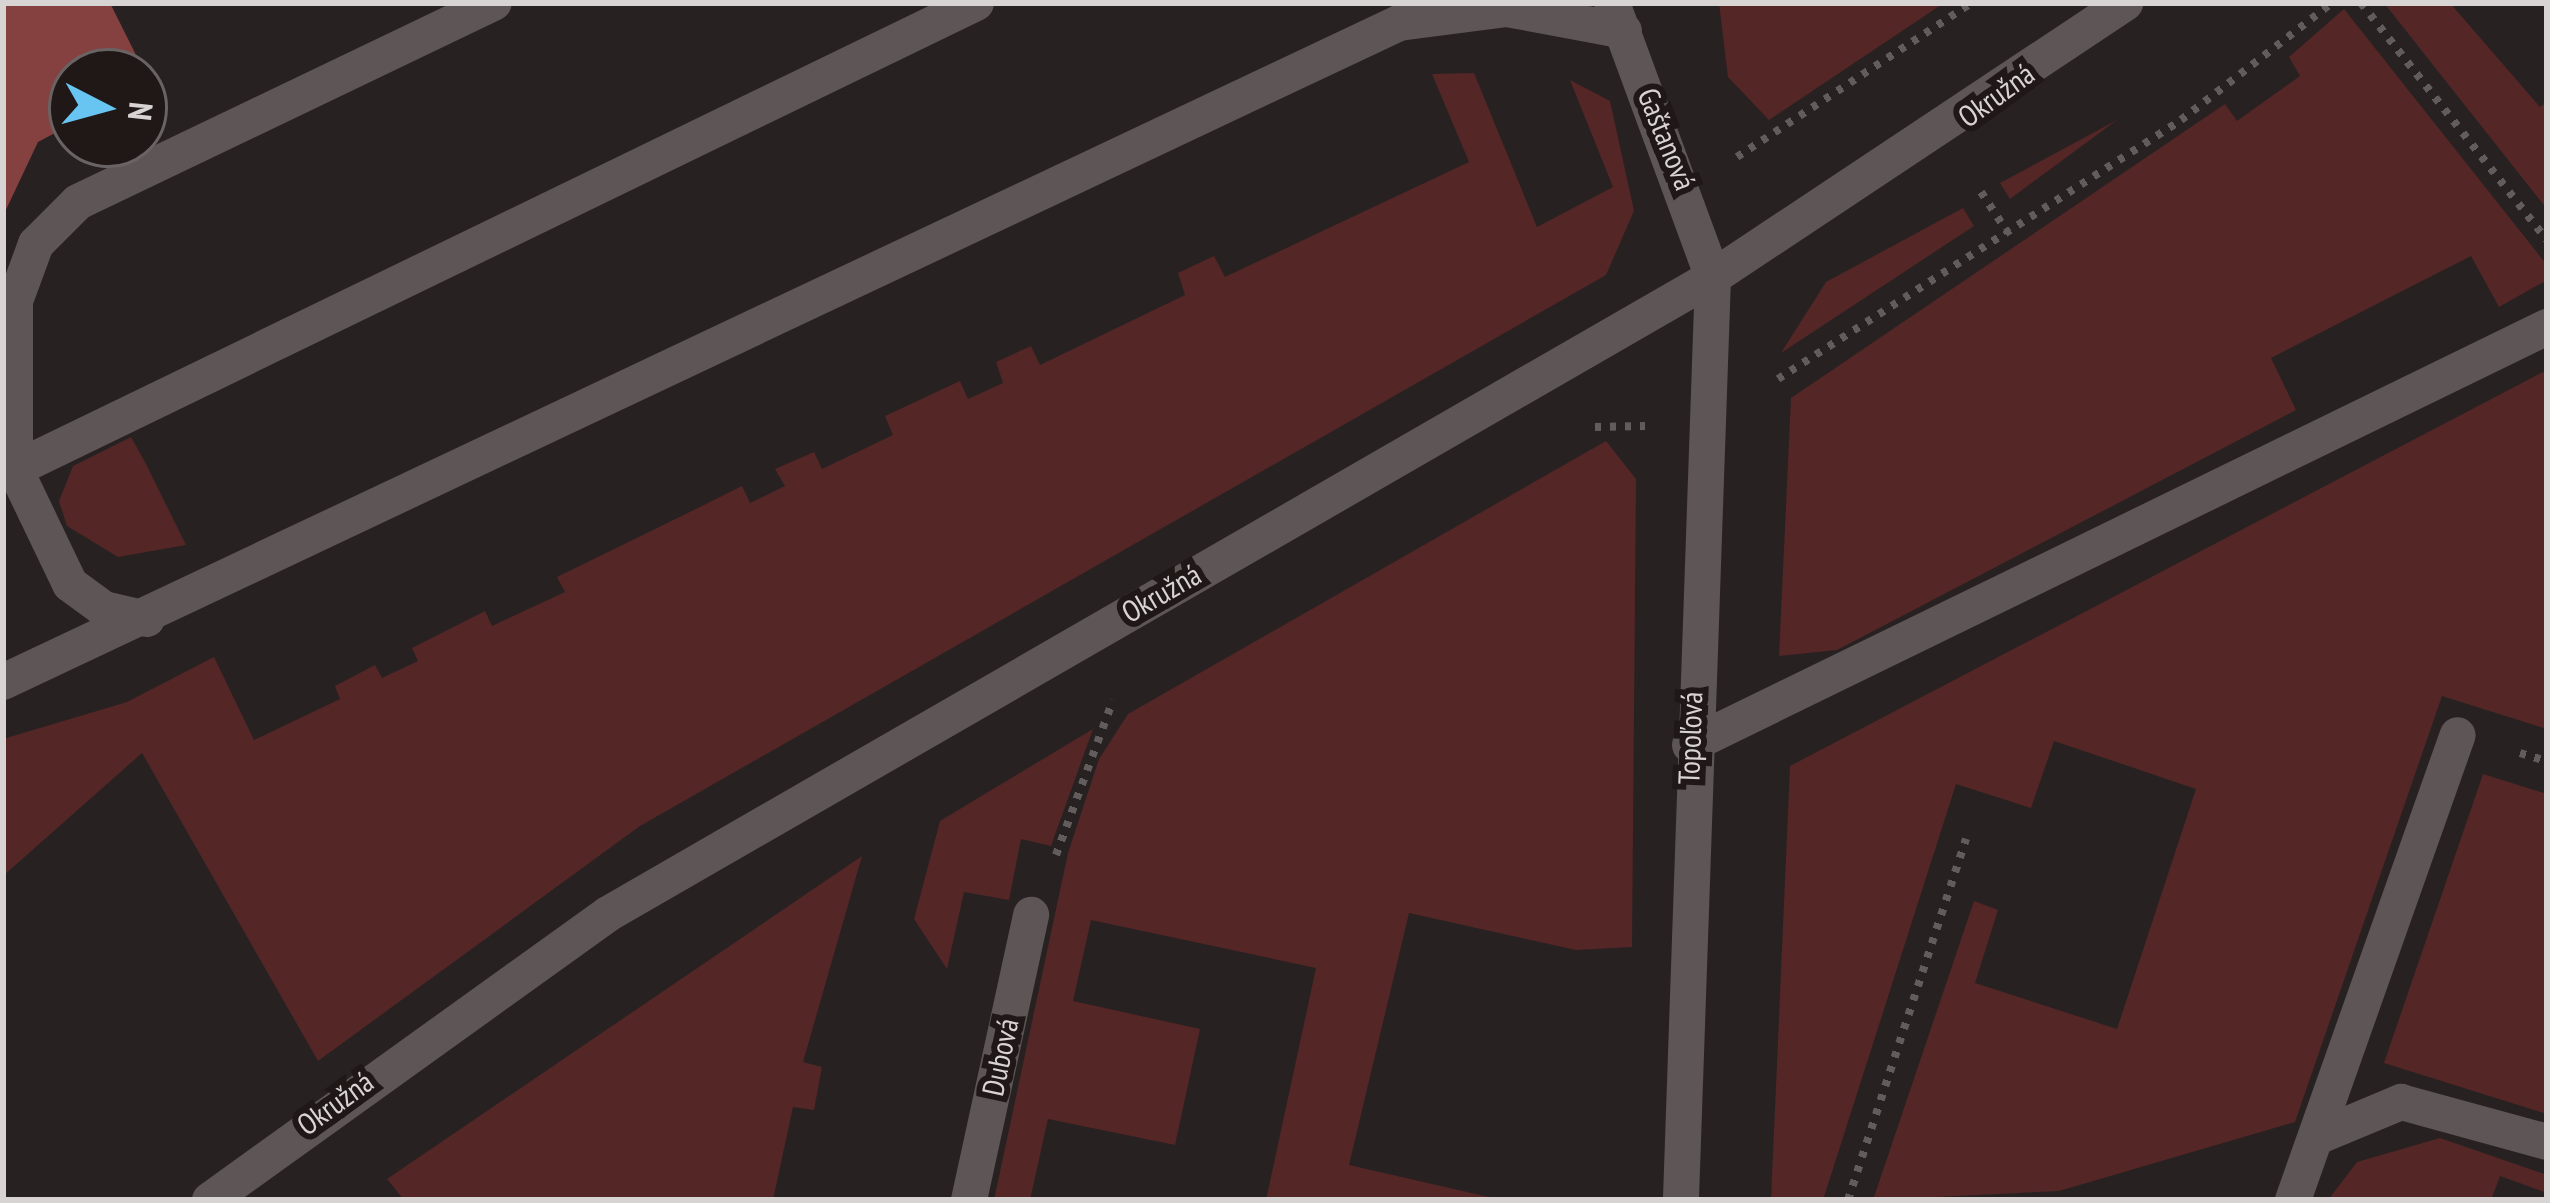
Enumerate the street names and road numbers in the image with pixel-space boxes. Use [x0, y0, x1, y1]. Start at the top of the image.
street label: Okružná [1951, 55, 2041, 135]
street label: Gaštanová [1630, 83, 1704, 195]
street label: Okružná [1115, 556, 1207, 630]
street label: Topoľová [1670, 691, 1710, 785]
street label: Dubová [974, 1015, 1026, 1099]
street label: Okružná [290, 1063, 380, 1143]

